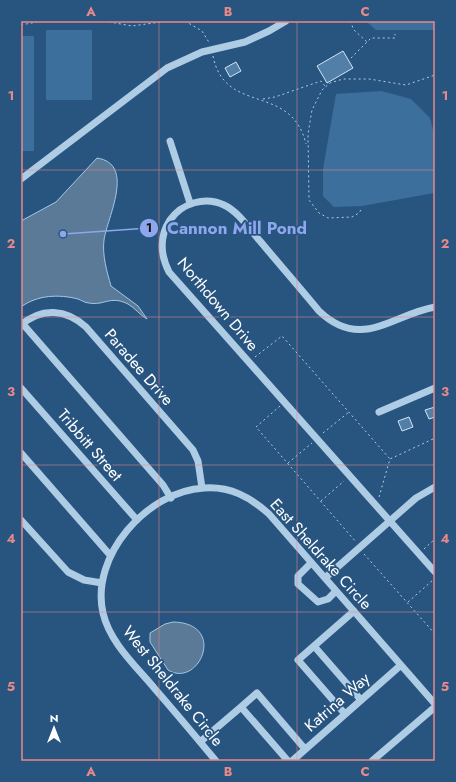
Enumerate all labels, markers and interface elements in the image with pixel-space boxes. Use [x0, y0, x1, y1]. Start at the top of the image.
text: A [85, 2, 96, 21]
text: B [224, 2, 233, 21]
text: C [360, 2, 370, 21]
text: 1 [8, 86, 14, 105]
text: 1 [442, 86, 448, 105]
callout: Cannon Mill Pond [139, 213, 315, 242]
text: Cannon Mill Pond [167, 216, 307, 240]
text: 1 [146, 219, 152, 237]
text: 2 [7, 234, 15, 253]
text: 2 [441, 234, 449, 253]
street label: Northdown Drive [172, 252, 264, 356]
street label: Paradee Drive [99, 324, 179, 410]
text: 3 [7, 382, 15, 401]
text: 3 [441, 382, 449, 401]
street label: Tribbitt Street [52, 404, 128, 486]
street label: East Sheldrake Circle [265, 493, 377, 615]
text: 4 [6, 529, 16, 548]
text: 4 [440, 529, 450, 548]
street label: West Sheldrake Circle [117, 621, 229, 751]
street label: Katrina Way [299, 666, 375, 737]
text: 5 [7, 677, 15, 696]
text: 5 [441, 677, 449, 696]
north arrow [34, 708, 74, 748]
text: N [50, 710, 58, 726]
text: A [85, 762, 96, 781]
text: B [224, 762, 233, 781]
text: C [360, 762, 370, 781]

